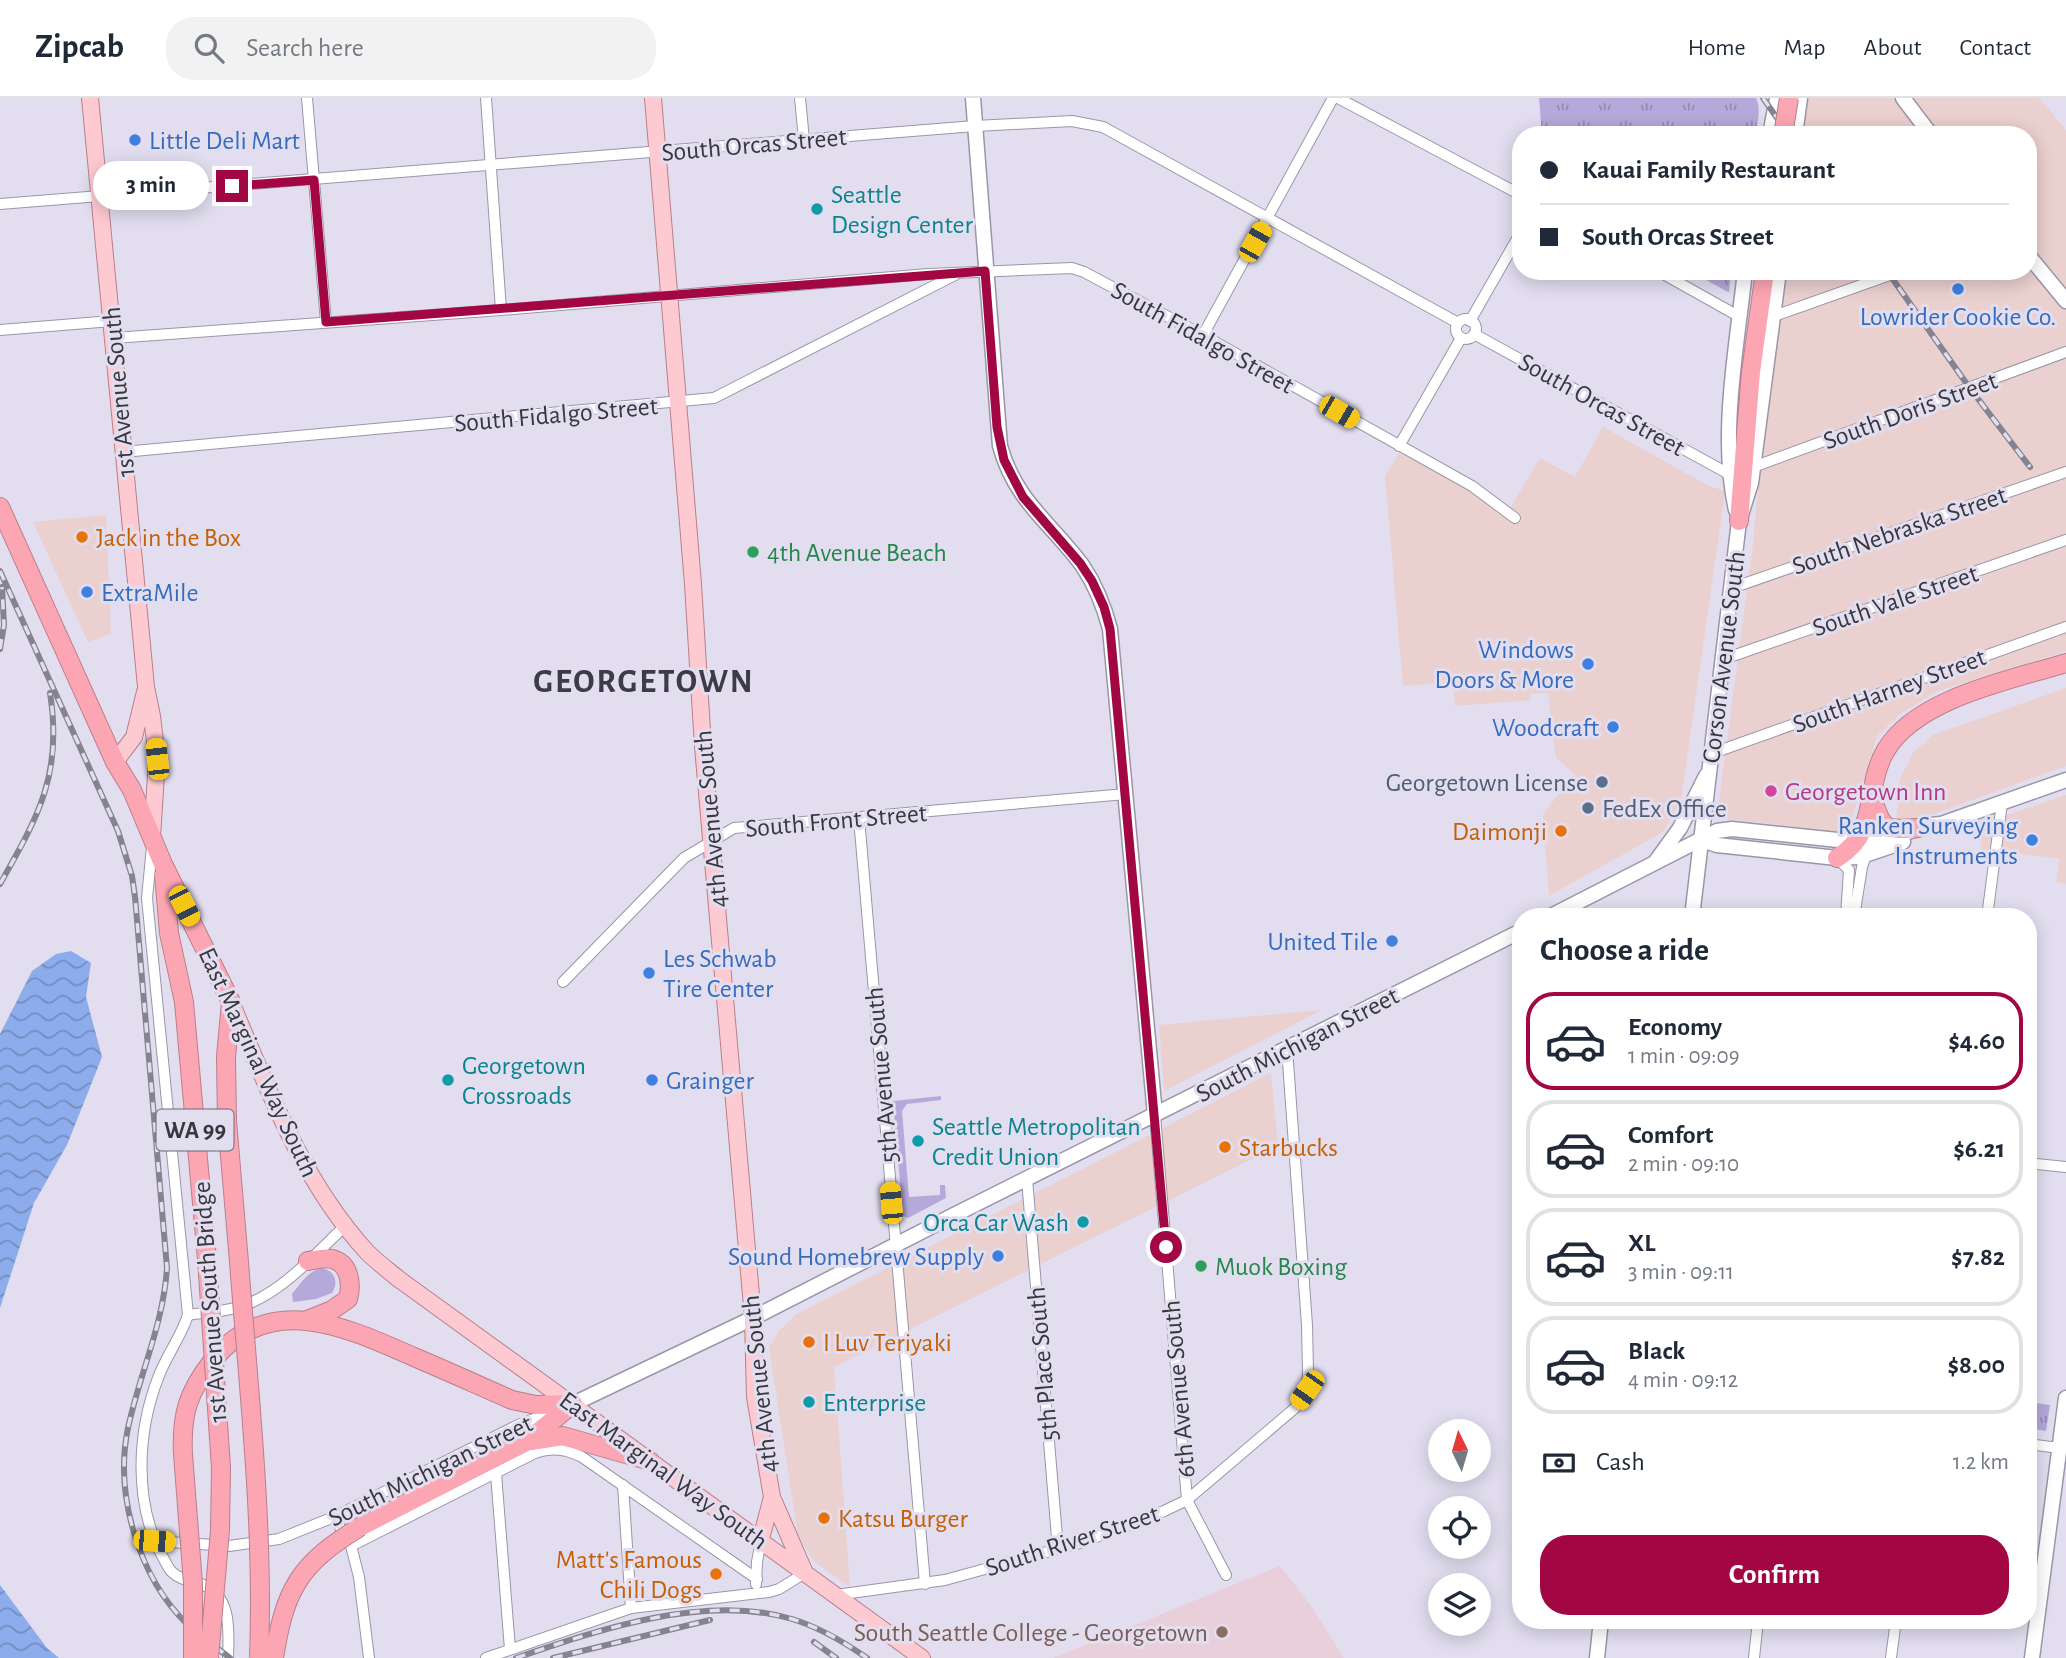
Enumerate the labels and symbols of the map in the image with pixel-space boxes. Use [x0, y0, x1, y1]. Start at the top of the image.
street label: South Orcas Street [660, 124, 848, 166]
place label: Little Deli Mart [149, 128, 300, 154]
marker: Little Deli Mart [127, 132, 143, 148]
callout: 3 min [92, 162, 208, 210]
route end [216, 170, 248, 202]
place label: Seattle Design Center [831, 182, 973, 238]
marker: Seattle Design Center [809, 201, 825, 217]
car [1236, 219, 1275, 265]
street label: South Fidalgo Street [1107, 277, 1298, 399]
marker: Lowrider Cookie Co. [1950, 281, 1966, 297]
place label: Lowrider Cookie Co. [1860, 304, 2056, 330]
street label: 1st Avenue South [99, 306, 139, 478]
street label: South Orcas Street [1514, 349, 1689, 461]
street label: South Doris Street [1820, 367, 2001, 454]
car [1316, 392, 1363, 432]
street label: South Fidalgo Street [453, 393, 659, 437]
street label: South Nebraska Street [1789, 482, 2010, 580]
place label: Jack in the Box [96, 525, 241, 551]
marker: Jack in the Box [74, 529, 90, 545]
place label: 4th Avenue Beach [767, 540, 947, 566]
marker: 4th Avenue Beach [745, 544, 761, 560]
street label: Corson Avenue South [1698, 550, 1750, 765]
street label: South Vale Street [1809, 560, 1981, 641]
place label: ExtraMile [101, 580, 199, 606]
marker: ExtraMile [79, 584, 95, 600]
place label: Windows Doors & More [1434, 637, 1574, 693]
street label: South Harney Street [1789, 644, 1989, 738]
marker: Windows Doors & More [1580, 656, 1596, 672]
district label: GEORGETOWN [533, 666, 755, 699]
place label: Woodcraft [1492, 715, 1599, 741]
marker: Woodcraft [1605, 719, 1621, 735]
street label: 4th Avenue South [690, 729, 732, 909]
car [145, 737, 170, 781]
place label: Georgetown License [1386, 770, 1588, 796]
marker: Georgetown License [1594, 774, 1610, 790]
place label: Georgetown Inn [1785, 779, 1946, 805]
marker: Georgetown Inn [1763, 783, 1779, 799]
place label: FedEx Office [1602, 796, 1727, 822]
street label: South Front Street [744, 800, 928, 842]
marker: FedEx Office [1580, 800, 1596, 816]
place label: Ranken Surveying Instruments [1838, 813, 2018, 869]
place label: Daimonji [1452, 819, 1547, 845]
marker: Daimonji [1553, 823, 1569, 839]
marker: Ranken Surveying Instruments [2024, 832, 2040, 848]
car [166, 883, 203, 929]
place label: United Tile [1267, 929, 1378, 955]
marker: United Tile [1384, 933, 1400, 949]
street label: East Marginal Way South [193, 944, 323, 1181]
place label: Les Schwab Tire Center [663, 946, 777, 1002]
marker: Les Schwab Tire Center [641, 965, 657, 981]
street label: South Michigan Street [1192, 983, 1403, 1107]
street label: 5th Avenue South [861, 986, 903, 1164]
place label: Georgetown Crossroads [462, 1053, 586, 1109]
place label: Grainger [666, 1068, 755, 1094]
marker: Georgetown Crossroads [440, 1072, 456, 1088]
marker: Grainger [644, 1072, 660, 1088]
road number: WA 99 [156, 1110, 234, 1150]
place label: Seattle Metropolitan Credit Union [932, 1114, 1141, 1170]
marker: Seattle Metropolitan Credit Union [910, 1133, 926, 1149]
place label: Starbucks [1239, 1135, 1338, 1161]
marker: Starbucks [1217, 1139, 1233, 1155]
street label: 1st Avenue South Bridge [189, 1181, 231, 1423]
car [879, 1181, 904, 1225]
place label: Orca Car Wash [923, 1210, 1069, 1236]
marker: Orca Car Wash [1075, 1214, 1091, 1230]
route start [1150, 1231, 1182, 1263]
place label: Sound Homebrew Supply [728, 1244, 984, 1270]
marker: Sound Homebrew Supply [990, 1248, 1006, 1264]
place label: Muok Boxing [1215, 1254, 1347, 1280]
marker: Muok Boxing [1193, 1258, 1209, 1274]
street label: 5th Place South [1023, 1286, 1063, 1442]
street label: 4th Avenue South [738, 1294, 782, 1474]
street label: 6th Avenue South [1158, 1299, 1200, 1479]
place label: I Luv Teriyaki [823, 1330, 952, 1356]
marker: I Luv Teriyaki [801, 1334, 817, 1350]
car [1287, 1367, 1328, 1413]
street label: East Marginal Way South [555, 1387, 772, 1555]
place label: Enterprise [823, 1390, 926, 1416]
marker: Enterprise [801, 1394, 817, 1410]
street label: South Michigan Street [324, 1410, 537, 1532]
north arrow [1428, 1419, 1491, 1482]
street label: South River Street [982, 1501, 1162, 1581]
place label: Katsu Burger [838, 1506, 968, 1532]
marker: Katsu Burger [816, 1510, 832, 1526]
car [133, 1529, 176, 1553]
place label: Matt's Famous Chili Dogs [556, 1547, 702, 1603]
marker: Matt's Famous Chili Dogs [708, 1566, 724, 1582]
place label: South Seattle College - Georgetown [854, 1620, 1208, 1646]
marker: South Seattle College - Georgetown [1214, 1624, 1230, 1640]

